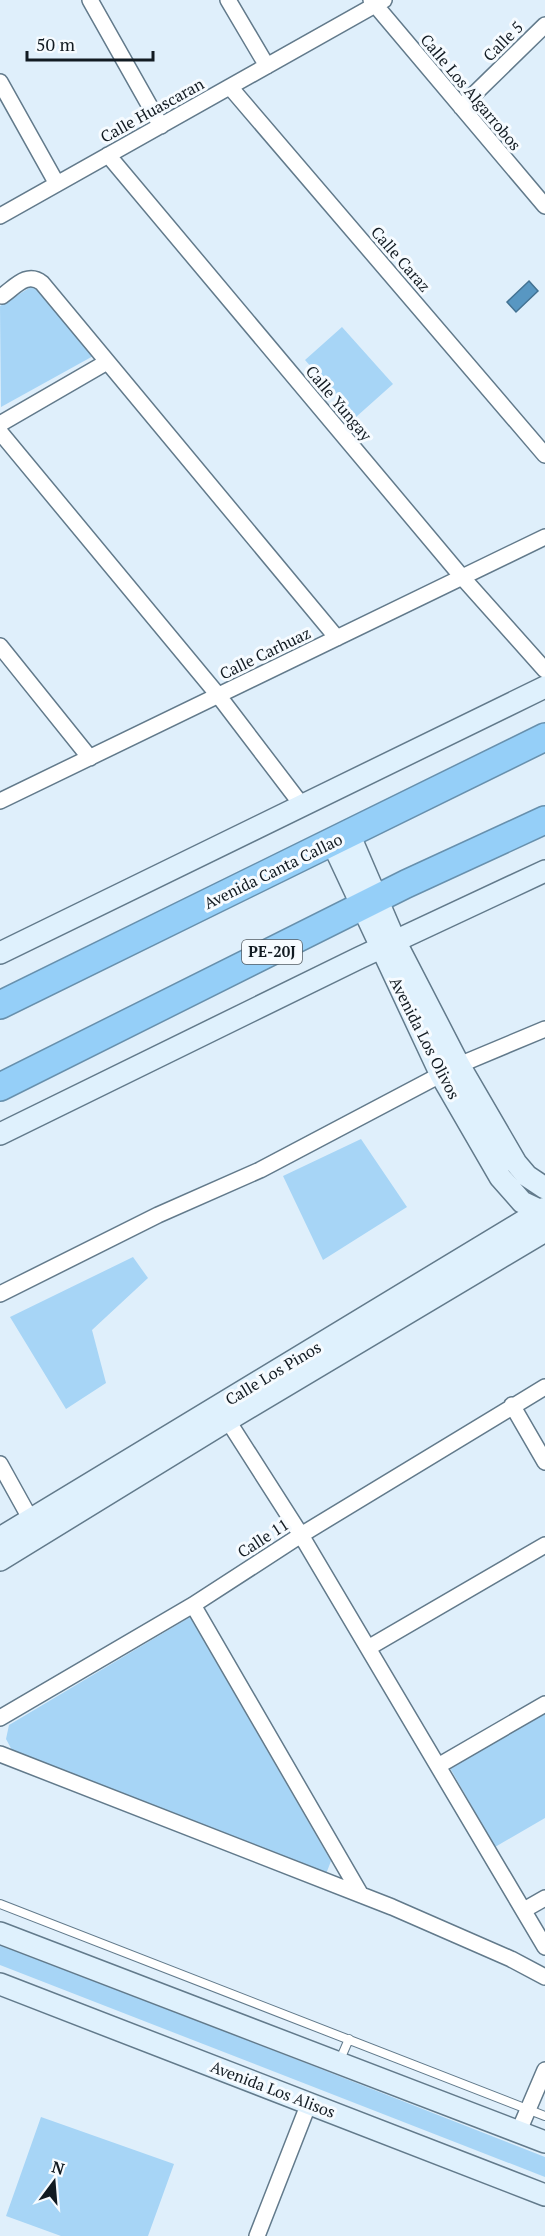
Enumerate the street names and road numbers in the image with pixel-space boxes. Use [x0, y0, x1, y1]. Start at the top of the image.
street label: Calle 5 [478, 16, 528, 66]
street label: Calle Los Algarrobos [416, 29, 526, 155]
street label: Calle Huascaran [96, 72, 208, 148]
street label: Calle Caraz [366, 221, 436, 297]
street label: Calle Yungay [301, 361, 378, 446]
street label: Calle Carhuaz [216, 621, 314, 685]
street label: Avenida Canta Callao [200, 828, 346, 914]
road number: PE-20J [242, 940, 302, 964]
street label: Avenida Los Olivos [385, 973, 465, 1103]
street label: Calle Los Pinos [221, 1336, 325, 1410]
street label: Calle 11 [233, 1513, 293, 1563]
street label: Avenida Los Alisos [207, 2055, 339, 2123]

